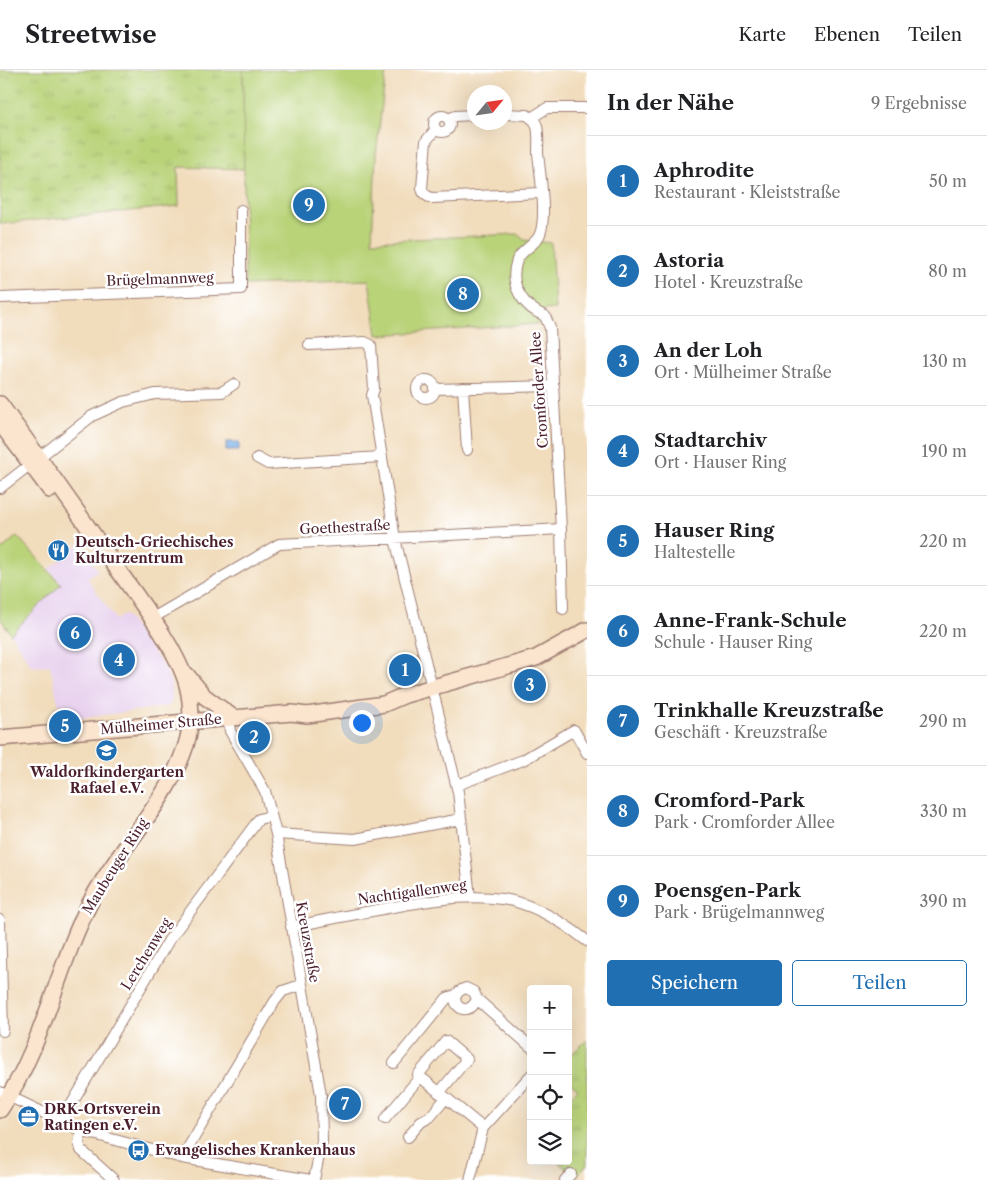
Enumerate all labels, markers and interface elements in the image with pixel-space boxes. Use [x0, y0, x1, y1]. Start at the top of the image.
text: Streetwise [25, 20, 157, 49]
text: Karte [738, 24, 786, 46]
text: Ebenen [814, 24, 880, 46]
text: Teilen [908, 24, 962, 46]
north arrow [467, 85, 512, 130]
text: In der Nähe [607, 90, 734, 115]
text: 9 Ergebnisse [871, 93, 967, 113]
text: Aphrodite [654, 159, 754, 182]
text: 1 [619, 171, 627, 191]
text: 50 m [929, 171, 967, 191]
text: Restaurant · Kleiststraße [654, 182, 840, 202]
pin: 9 [293, 186, 325, 224]
text: Astoria [654, 249, 724, 272]
text: 2 [618, 261, 628, 281]
text: 80 m [928, 261, 967, 281]
street label: Brügelmannweg [106, 268, 215, 290]
text: Hotel · Kreuzstraße [654, 272, 803, 292]
pin: 8 [447, 275, 479, 313]
street label: Cromforder Allee [526, 331, 552, 449]
text: An der Loh [654, 339, 763, 362]
text: 3 [618, 351, 628, 371]
text: 130 m [922, 351, 967, 371]
text: Ort · Mülheimer Straße [654, 362, 832, 382]
text: Stadtarchiv [654, 429, 767, 452]
text: 4 [618, 441, 628, 461]
text: 190 m [922, 441, 967, 461]
text: Ort · Hauser Ring [654, 452, 786, 472]
street label: Goethestraße [299, 516, 391, 538]
text: Hauser Ring [654, 519, 774, 542]
text: 5 [619, 531, 627, 551]
text: 220 m [919, 531, 967, 551]
place label: Deutsch-Griechisches Kulturzentrum [75, 533, 233, 567]
restaurant icon: Deutsch-Griechisches Kulturzentrum [47, 538, 71, 562]
text: Haltestelle [654, 542, 735, 562]
text: Anne-Frank-Schule [654, 609, 847, 632]
pin: 6 [59, 614, 91, 652]
text: 6 [618, 621, 628, 641]
text: 220 m [919, 621, 967, 641]
text: Schule · Hauser Ring [654, 632, 812, 652]
pin: 4 [103, 641, 135, 679]
pin: 1 [389, 651, 421, 689]
pin: 3 [514, 666, 546, 704]
text: Trinkhalle Kreuzstraße [654, 699, 884, 722]
pin: 5 [49, 707, 81, 745]
street label: Mülheimer Straße [100, 710, 223, 738]
your location [349, 710, 375, 736]
text: 7 [619, 711, 627, 731]
text: 290 m [919, 711, 967, 731]
pin: 2 [238, 718, 270, 756]
text: Geschäft · Kreuzstraße [654, 722, 828, 742]
school or university icon: Waldorfkindergarten Rafael e.V. [95, 738, 119, 762]
place label: Waldorfkindergarten Rafael e.V. [29, 763, 184, 797]
text: Cromford-Park [654, 789, 805, 812]
text: 8 [618, 801, 628, 821]
text: 330 m [920, 801, 967, 821]
text: Park · Cromforder Allee [654, 812, 835, 832]
street label: Maubeuger Ring [78, 814, 152, 917]
street label: Nachtigallenweg [356, 875, 468, 909]
text: Poensgen-Park [654, 879, 801, 902]
text: 9 [618, 891, 628, 911]
text: 390 m [920, 891, 967, 911]
street label: Kreuzstraße [292, 900, 324, 984]
text: Park · Brügelmannweg [654, 902, 824, 922]
street label: Lerchenweg [117, 914, 176, 993]
button: Speichern [607, 960, 782, 1006]
button: Teilen [792, 960, 967, 1006]
map controls [527, 985, 572, 1165]
button: + [527, 985, 572, 1030]
button: − [527, 1030, 572, 1075]
button: locate [527, 1075, 572, 1120]
pin: 7 [329, 1085, 361, 1123]
place label: DRK-Ortsverein Ratingen e.V. [44, 1100, 161, 1134]
office icon: DRK-Ortsverein Ratingen e.V. [16, 1105, 40, 1129]
button: layers [527, 1120, 572, 1165]
bus stop icon: Evangelisches Krankenhaus [127, 1138, 151, 1162]
place label: Evangelisches Krankenhaus [155, 1141, 355, 1159]

